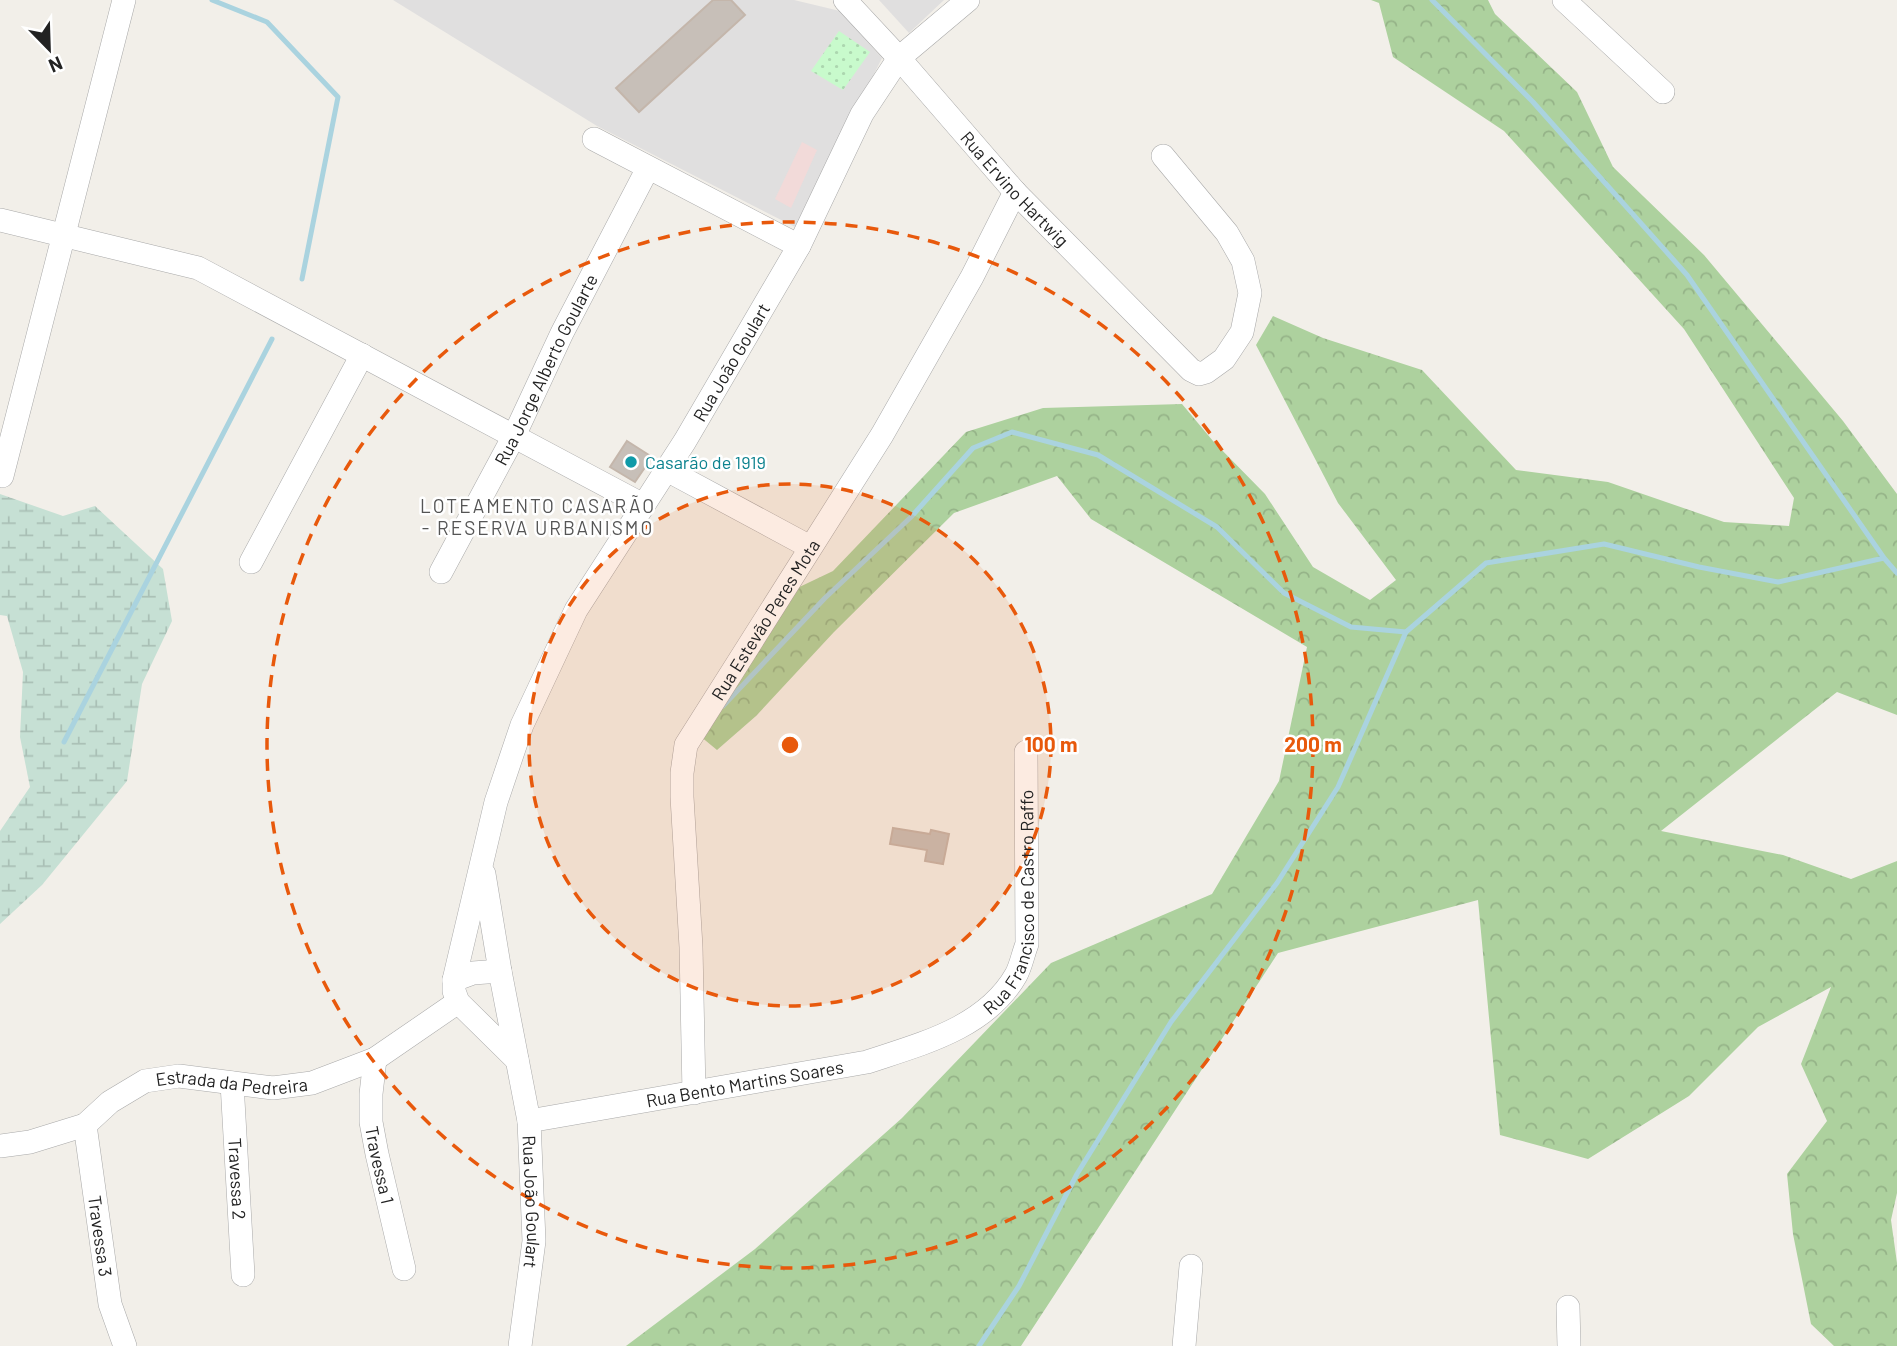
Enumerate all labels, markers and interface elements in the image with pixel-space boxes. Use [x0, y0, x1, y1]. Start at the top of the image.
north arrow [14, 14, 84, 84]
text: N [46, 52, 66, 78]
street label: Rua Ervino Hartwig [956, 127, 1074, 251]
street label: Rua Jorge Alberto Goularte [489, 270, 602, 469]
street label: Rua João Goulart [688, 299, 774, 425]
place label: Casarão de 1919 [645, 451, 766, 473]
marker: Casarão de 1919 [623, 454, 639, 470]
district label: LOTEAMENTO CASARÃO - RESERVA URBANISMO [420, 494, 656, 539]
street label: Rua Estevão Peres Mota [706, 535, 824, 704]
text: 100 m [1024, 731, 1078, 756]
text: 200 m [1284, 731, 1342, 756]
centre of rings [778, 733, 802, 757]
street label: Rua Francisco de Castro Raffo [978, 790, 1038, 1019]
street label: Rua Bento Martins Soares [644, 1055, 845, 1111]
street label: Estrada da Pedreira [154, 1065, 309, 1099]
street label: Travessa 1 [361, 1124, 399, 1206]
street label: Rua João Goulart [519, 1135, 545, 1270]
street label: Travessa 2 [224, 1137, 251, 1220]
street label: Travessa 3 [84, 1194, 117, 1278]

